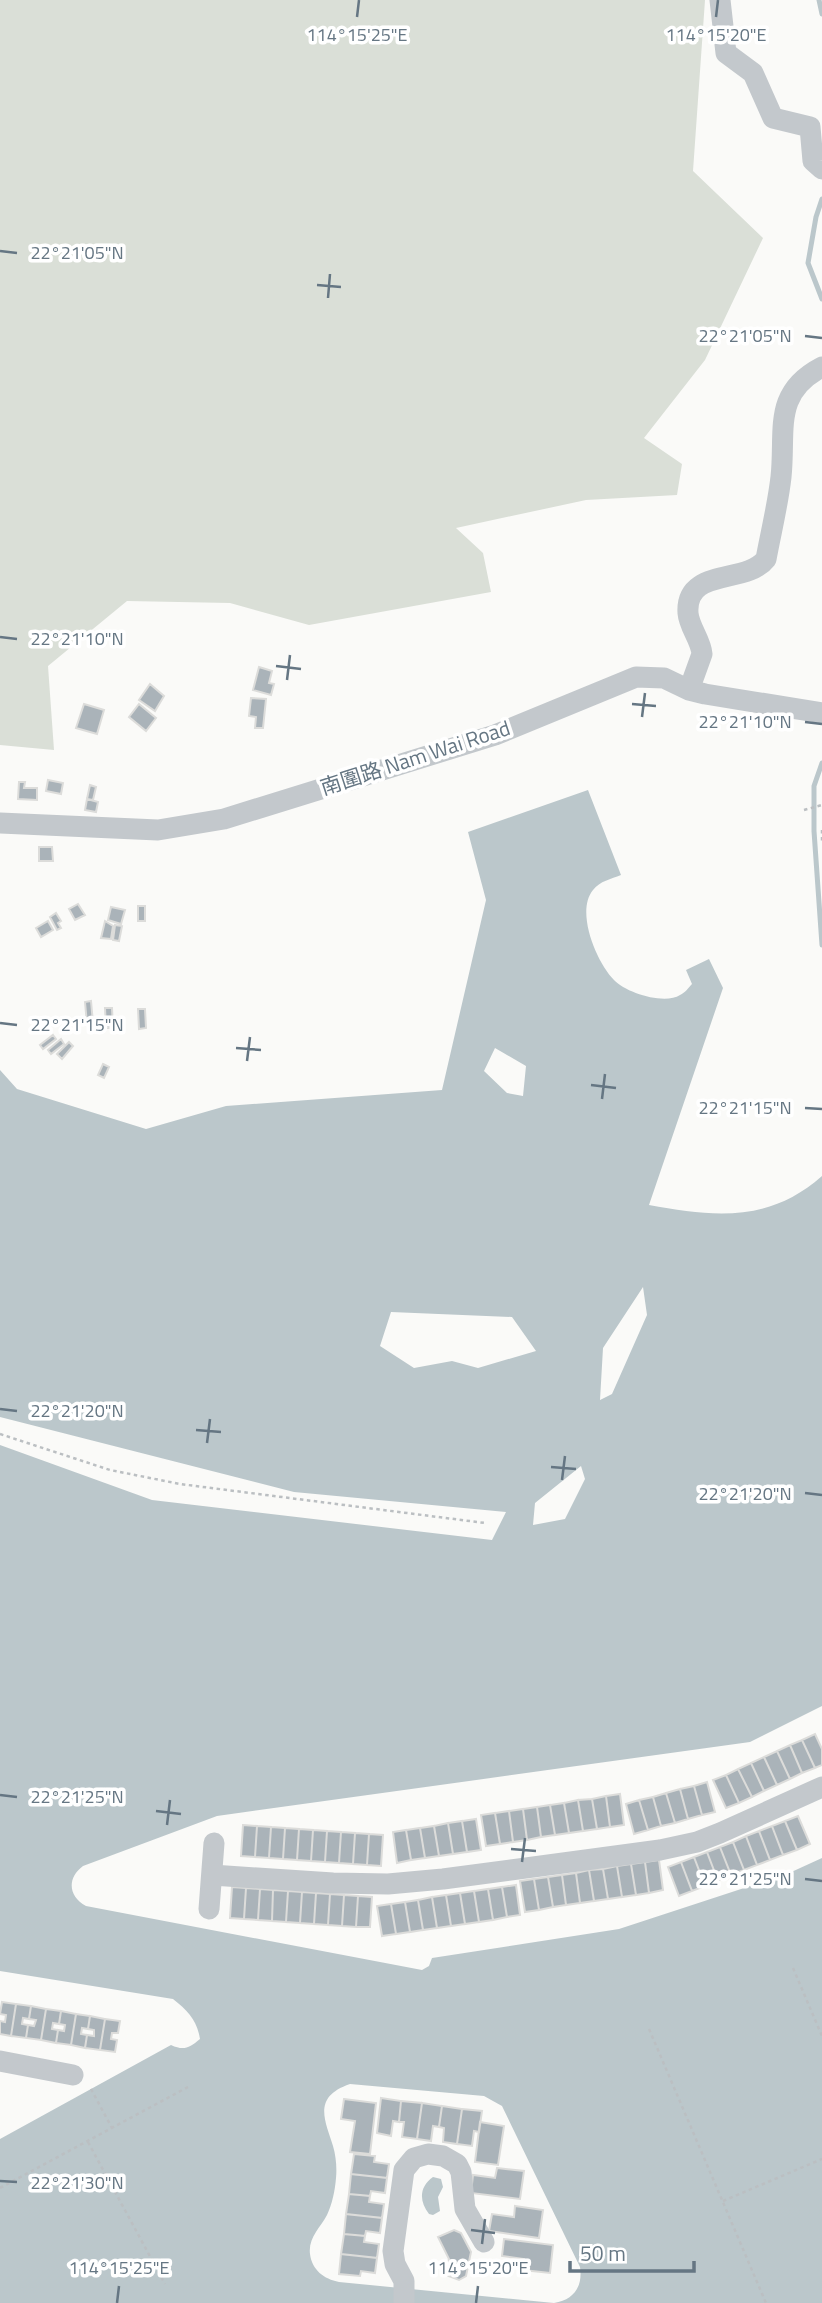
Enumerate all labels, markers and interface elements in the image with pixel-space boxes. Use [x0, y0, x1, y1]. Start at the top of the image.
text: 114°15'25"E [306, 21, 408, 48]
text: 114°15'20"E [665, 21, 767, 48]
text: 22°21'05"N [30, 239, 124, 266]
text: 22°21'05"N [698, 322, 792, 349]
text: 22°21'10"N [30, 625, 124, 652]
text: 22°21'10"N [698, 708, 792, 735]
street label: 南圍路 Nam Wai Road [316, 711, 514, 803]
text: 22°21'15"N [30, 1011, 124, 1038]
text: 22°21'15"N [698, 1094, 792, 1121]
text: 22°21'20"N [30, 1397, 124, 1424]
text: 22°21'20"N [698, 1480, 792, 1507]
text: 22°21'25"N [30, 1783, 124, 1810]
text: 22°21'25"N [698, 1865, 792, 1892]
text: 22°21'30"N [30, 2169, 124, 2196]
scale bar [570, 2230, 694, 2274]
text: 50 m [580, 2237, 626, 2269]
text: 114°15'25"E [68, 2254, 170, 2281]
text: 114°15'20"E [427, 2254, 529, 2281]

